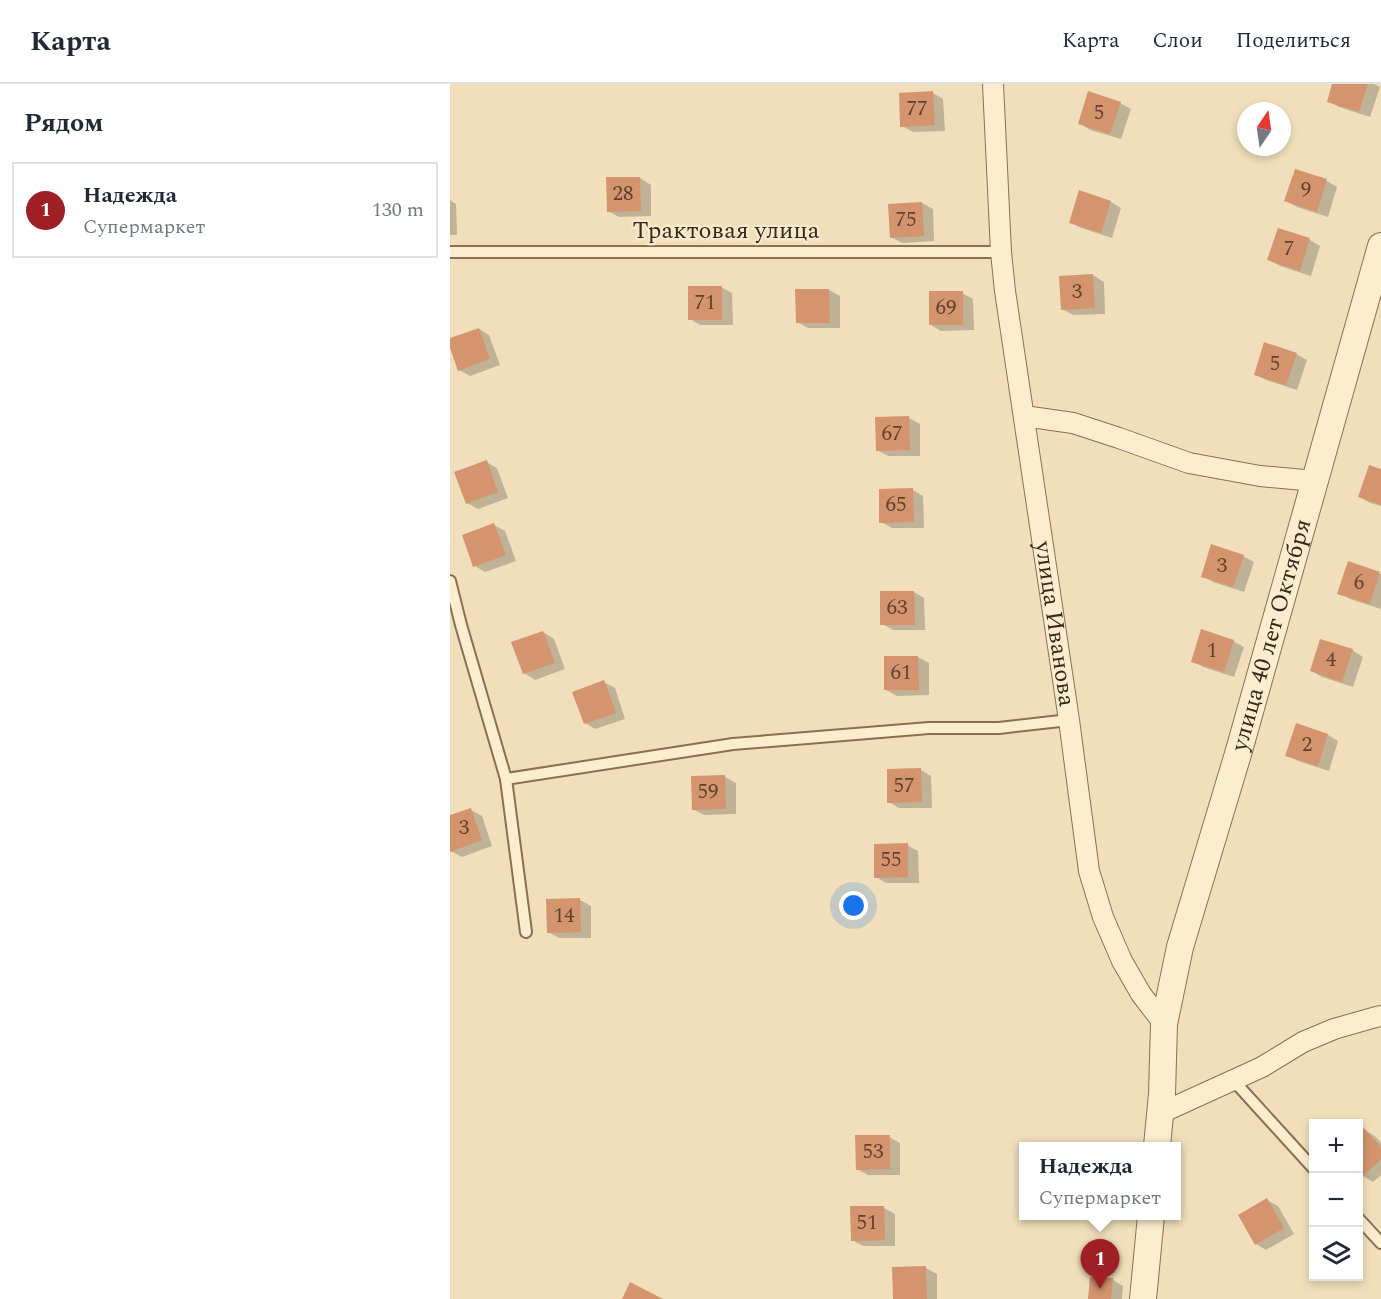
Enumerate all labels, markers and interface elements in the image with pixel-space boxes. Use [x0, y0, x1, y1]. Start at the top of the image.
text: Карта [30, 20, 111, 63]
text: Карта [1062, 25, 1119, 57]
text: Слои [1152, 25, 1203, 57]
text: Поделиться [1236, 25, 1351, 57]
house number: 77 [907, 93, 928, 125]
house number: 5 [1094, 97, 1104, 129]
north arrow [1237, 102, 1291, 156]
text: Рядом [24, 103, 104, 143]
house number: 9 [1301, 174, 1311, 206]
house number: 28 [613, 178, 634, 210]
text: Надежда [83, 179, 177, 212]
text: 1 [40, 195, 51, 225]
text: 130 m [372, 195, 424, 225]
house number: 75 [896, 204, 917, 236]
text: Супермаркет [83, 212, 205, 242]
street label: Трактовая улица [633, 213, 820, 249]
house number: 7 [1284, 233, 1294, 265]
house number: 3 [1072, 276, 1083, 308]
house number: 71 [695, 287, 716, 319]
house number: 69 [936, 292, 957, 324]
house number: 5 [1270, 348, 1280, 380]
house number: 67 [882, 418, 903, 450]
house number: 65 [886, 489, 907, 521]
street label: улица 40 лет Октября [1221, 515, 1321, 756]
street label: улица Иванова [1024, 538, 1085, 709]
house number: 3 [1217, 550, 1228, 582]
house number: 6 [1354, 567, 1364, 599]
house number: 63 [887, 592, 908, 624]
house number: 1 [1207, 635, 1217, 667]
house number: 4 [1326, 644, 1337, 676]
house number: 61 [891, 657, 912, 689]
house number: 2 [1302, 729, 1312, 761]
house number: 57 [894, 770, 915, 802]
house number: 59 [698, 776, 719, 808]
house number: 3 [459, 812, 470, 844]
house number: 55 [881, 844, 902, 876]
your location [839, 891, 868, 920]
house number: 14 [554, 900, 575, 932]
map controls [1309, 1119, 1363, 1281]
button: + [1309, 1119, 1363, 1173]
house number: 53 [863, 1136, 884, 1168]
popup [1019, 1142, 1181, 1220]
text: Надежда [1039, 1150, 1133, 1183]
button: − [1309, 1173, 1363, 1227]
text: Супермаркет [1039, 1183, 1161, 1213]
house number: 51 [857, 1207, 878, 1239]
button: layers [1309, 1227, 1363, 1281]
pin: 1 [1080, 1240, 1120, 1289]

